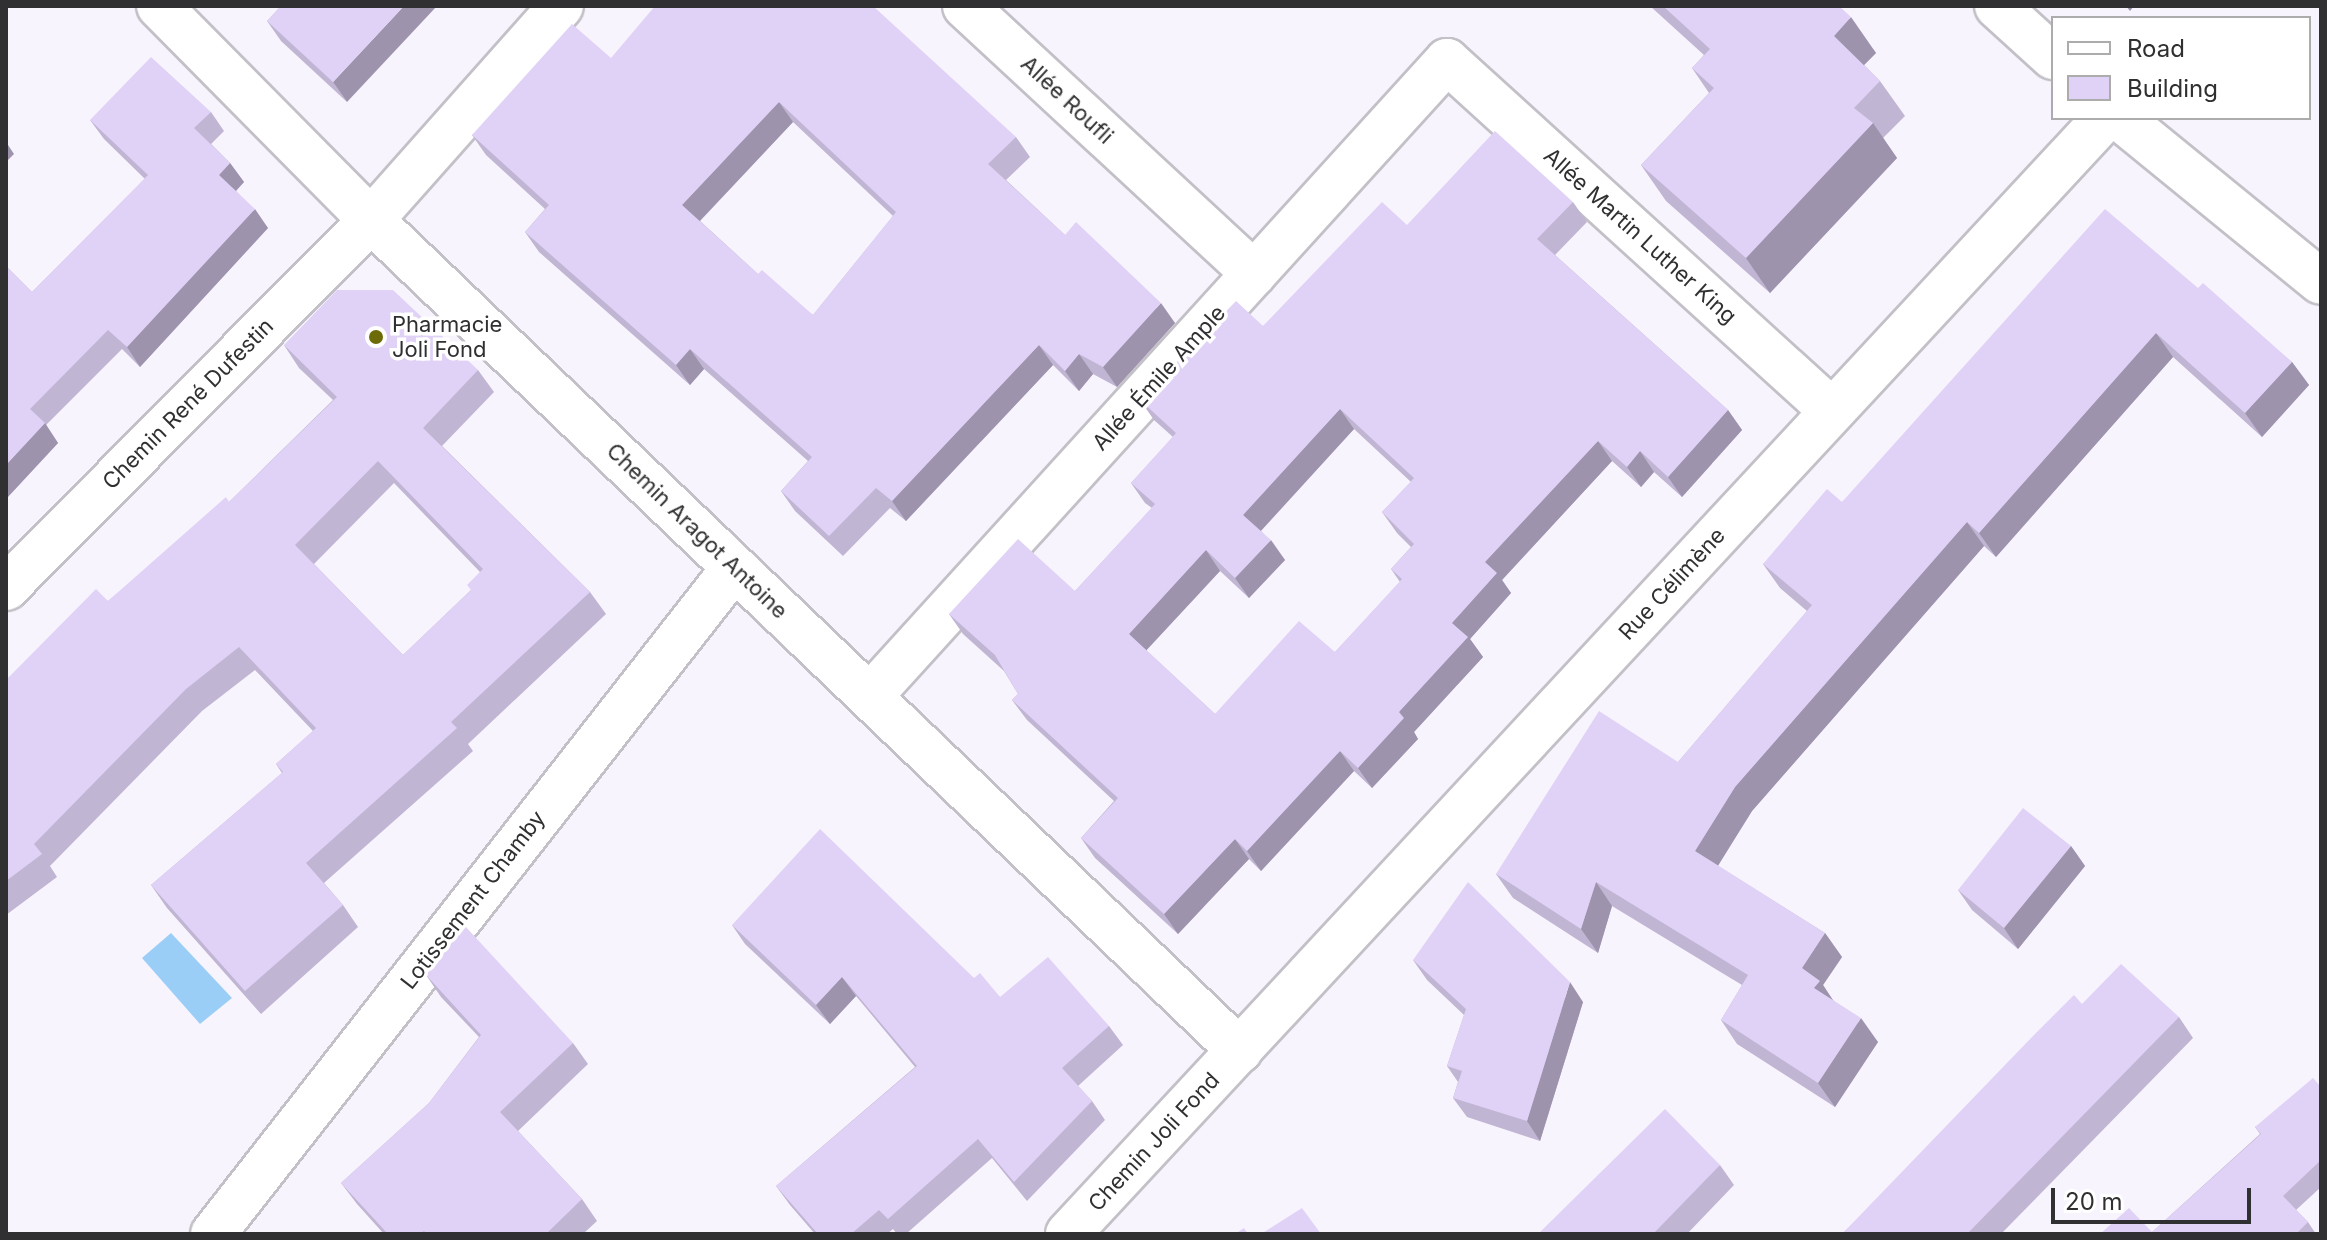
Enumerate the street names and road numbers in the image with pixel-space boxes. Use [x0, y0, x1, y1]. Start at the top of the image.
street label: Allée Roufli [1015, 51, 1119, 149]
street label: Allée Martin Luther King [1538, 143, 1742, 329]
street label: Allée Émile Ample [1087, 300, 1231, 456]
street label: Chemin René Dufestin [97, 313, 279, 495]
street label: Chemin Aragot Antoine [601, 438, 793, 624]
street label: Rue Célimène [1613, 522, 1731, 646]
street label: Lotissement Chamby [395, 806, 551, 994]
street label: Chemin Joli Fond [1083, 1067, 1225, 1217]

